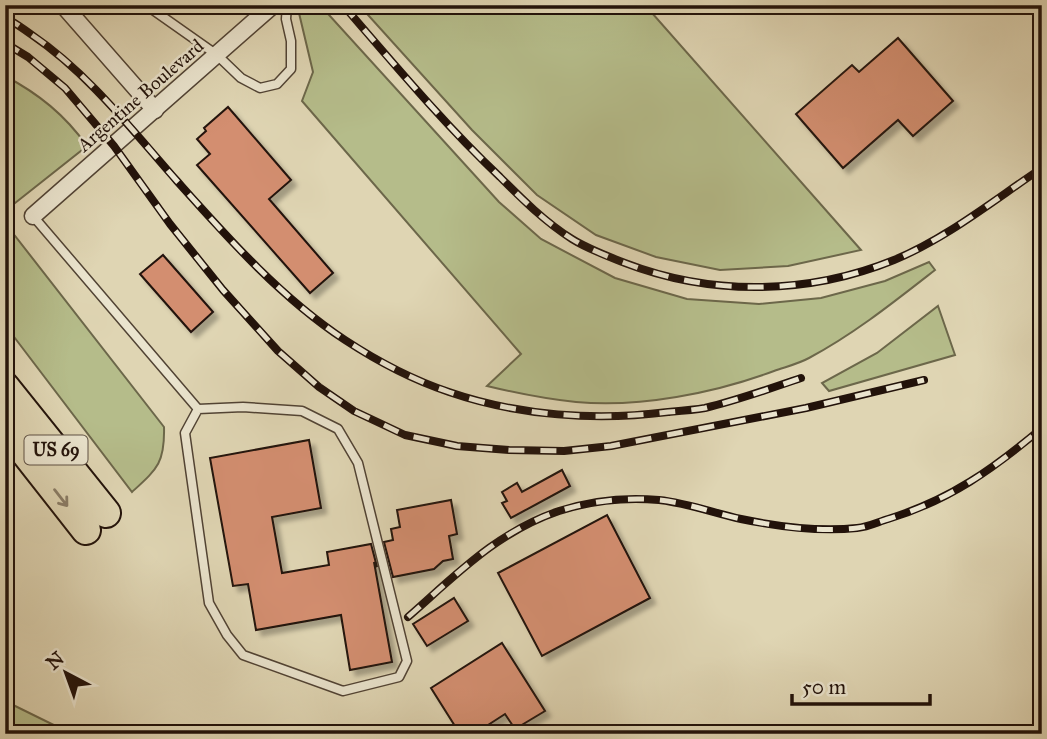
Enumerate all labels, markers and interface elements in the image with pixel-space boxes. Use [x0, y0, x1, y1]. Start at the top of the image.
street label: Argentine Boulevard [72, 34, 209, 158]
road number: US 69 [24, 436, 88, 464]
one-way arrow [53, 488, 69, 506]
north arrow [32, 638, 102, 708]
text: N [42, 647, 69, 675]
scale bar [792, 662, 930, 706]
text: 50 m [802, 674, 847, 700]

